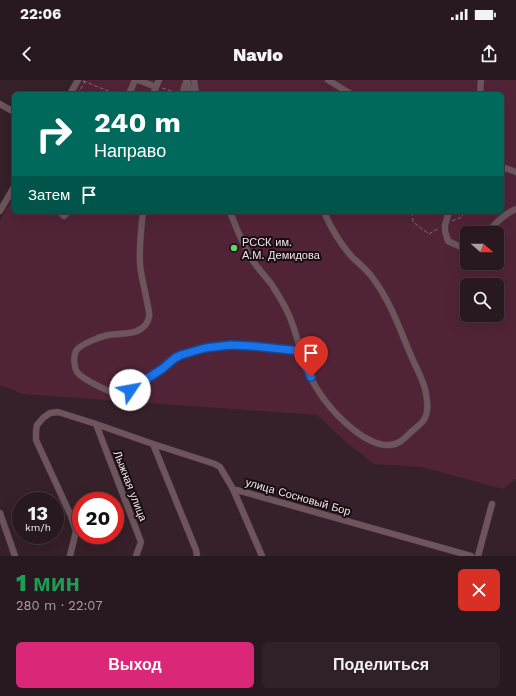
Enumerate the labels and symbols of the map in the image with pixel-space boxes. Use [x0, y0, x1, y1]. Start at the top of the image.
north arrow [460, 226, 504, 270]
place label: РССК им. А.М. Демидова [242, 236, 321, 262]
marker: РССК им. А.М. Демидова [229, 243, 239, 253]
pin [294, 336, 328, 377]
position arrow [109, 369, 151, 411]
street label: Лыжная улица [111, 449, 150, 524]
street label: улица Сосновый Бор [244, 476, 352, 518]
speed limit sign: 20 [72, 492, 124, 544]

